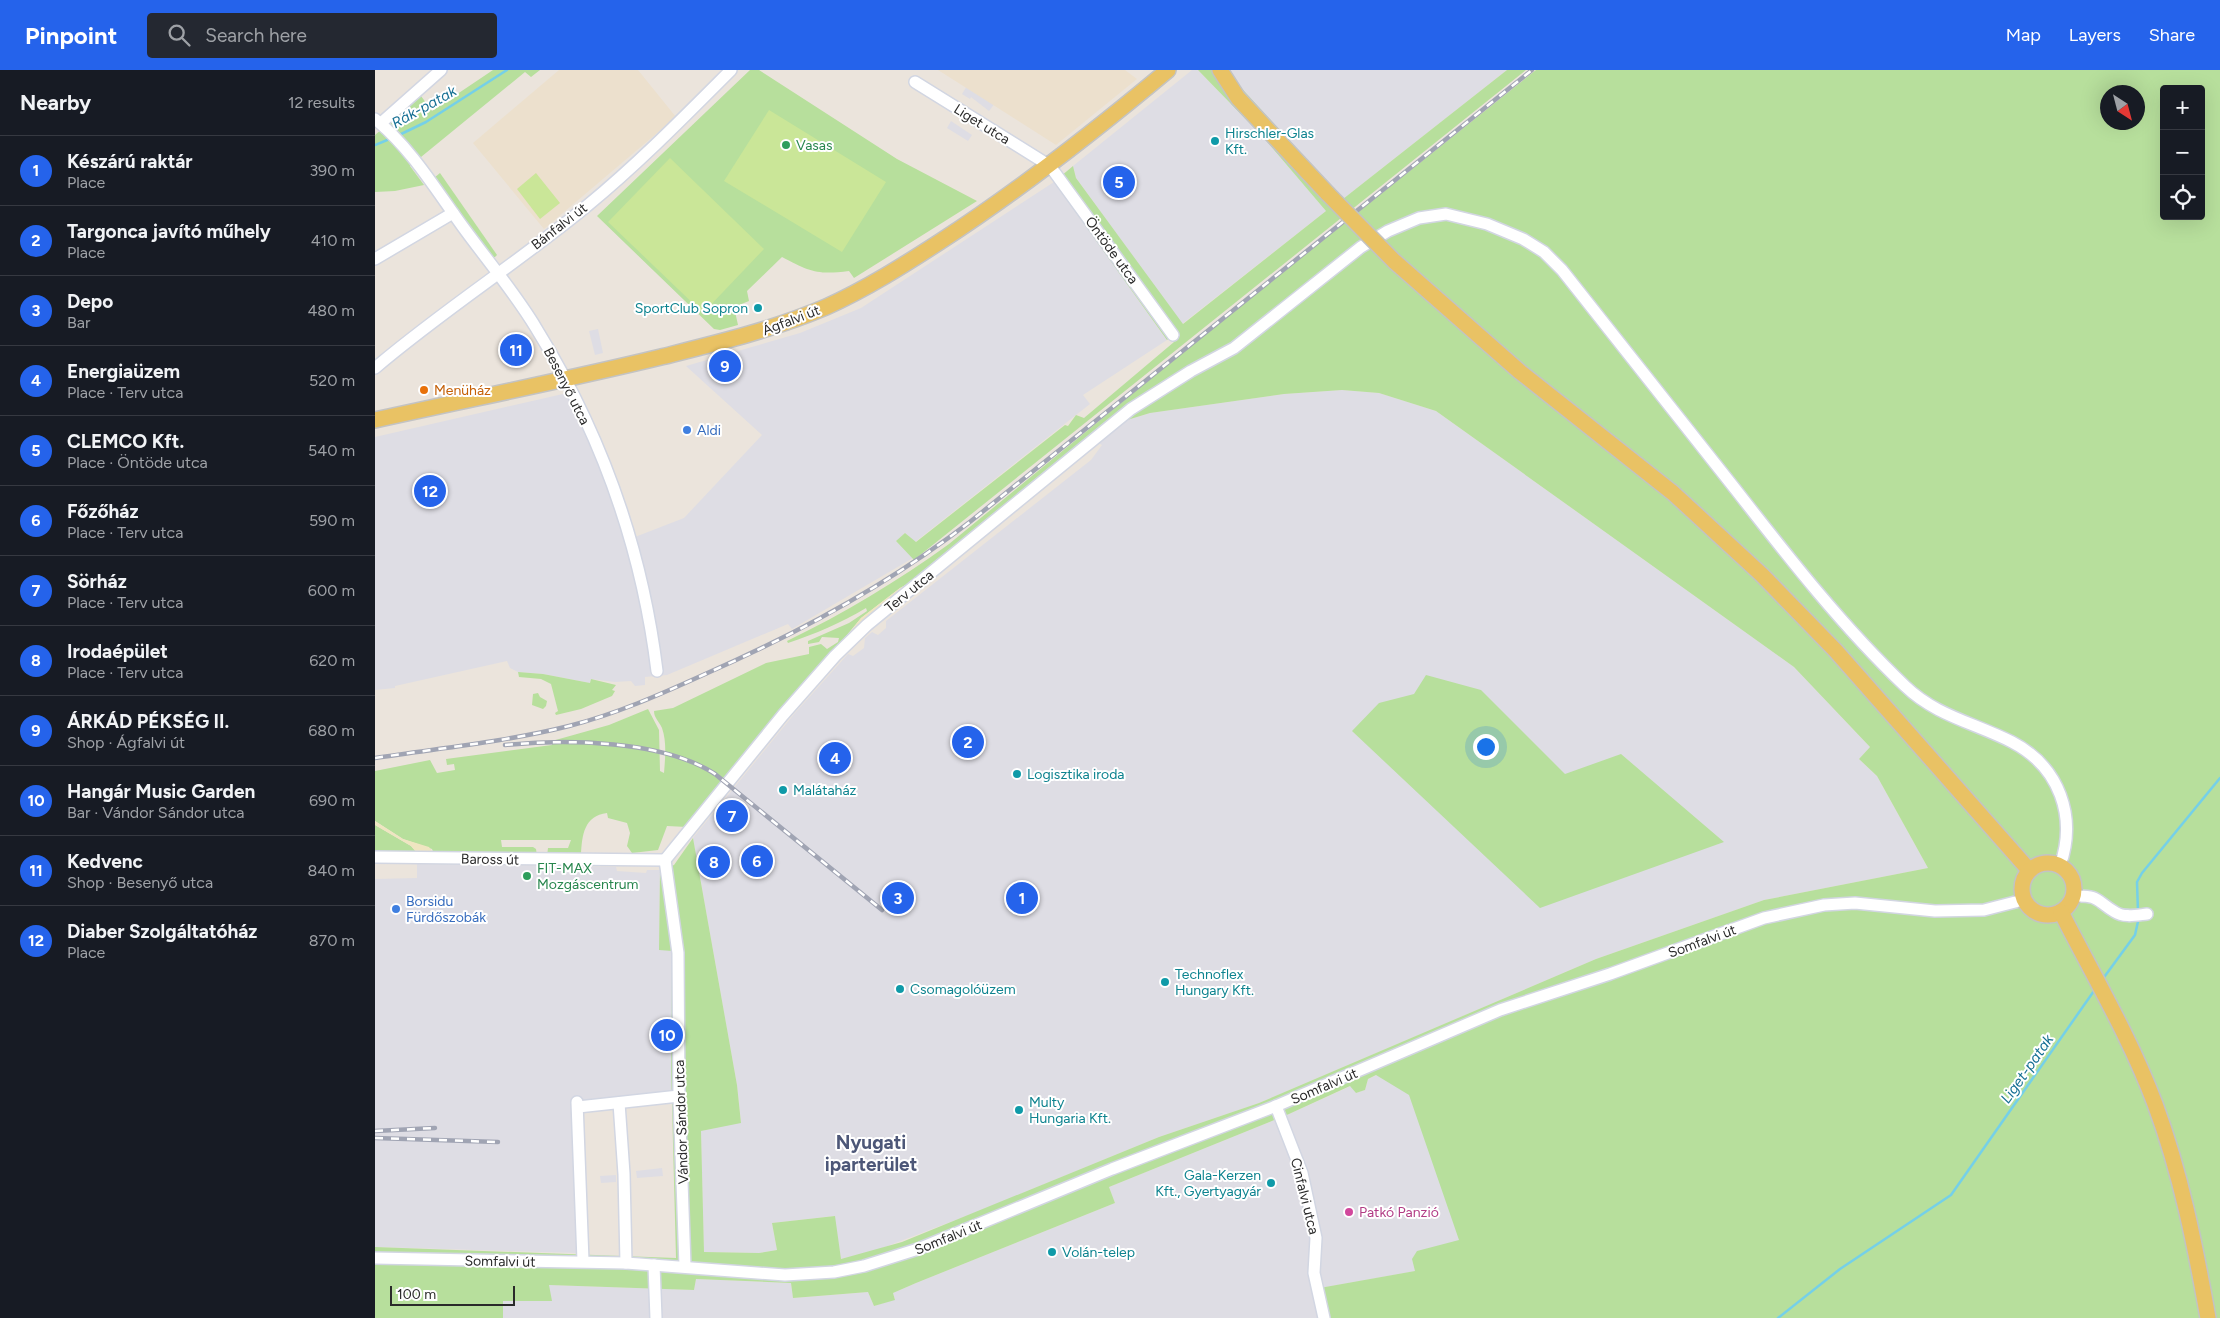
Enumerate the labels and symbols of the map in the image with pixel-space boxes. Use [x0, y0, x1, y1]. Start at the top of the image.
water label: Rák-patak [388, 82, 460, 132]
north arrow [2100, 85, 2145, 130]
street label: Liget utca [951, 101, 1013, 148]
place label: Hirschler-Glas Kft. [1225, 125, 1314, 158]
marker: Hirschler-Glas Kft. [1209, 135, 1221, 147]
place label: Vasas [796, 137, 832, 154]
marker: Vasas [780, 139, 792, 151]
pin: 5 [1103, 163, 1135, 201]
street label: Bánfalvi út [528, 199, 591, 253]
street label: Öntöde utca [1081, 213, 1142, 287]
place label: SportClub Sopron [635, 300, 748, 317]
marker: SportClub Sopron [752, 302, 764, 314]
street label: Ágfalvi út [760, 302, 822, 339]
pin: 11 [500, 331, 532, 369]
street label: Besenyő utca [540, 345, 593, 428]
pin: 9 [709, 347, 741, 385]
place label: Menüház [434, 382, 491, 399]
marker: Menüház [418, 384, 430, 396]
place label: Aldi [697, 422, 721, 439]
marker: Aldi [681, 424, 693, 436]
pin: 12 [414, 472, 446, 510]
street label: Terv utca [882, 567, 937, 616]
pin: 2 [952, 723, 984, 761]
your location [1473, 734, 1499, 760]
pin: 4 [819, 739, 851, 777]
place label: Logisztika iroda [1027, 766, 1124, 783]
marker: Logisztika iroda [1011, 768, 1023, 780]
place label: Malátaház [793, 782, 857, 799]
marker: Malátaház [777, 784, 789, 796]
pin: 7 [716, 797, 748, 835]
pin: 6 [741, 842, 773, 880]
pin: 8 [698, 843, 730, 881]
street label: Baross út [461, 850, 519, 869]
place label: FIT-MAX Mozgáscentrum [537, 860, 639, 893]
marker: FIT-MAX Mozgáscentrum [521, 870, 533, 882]
pin: 3 [882, 879, 914, 917]
pin: 1 [1006, 879, 1038, 917]
place label: Borsidu Fürdőszobák [406, 893, 486, 926]
marker: Borsidu Fürdőszobák [390, 903, 402, 915]
street label: Somfalvi út [1666, 921, 1738, 962]
place label: Technoflex Hungary Kft. [1175, 966, 1254, 999]
marker: Technoflex Hungary Kft. [1159, 976, 1171, 988]
place label: Csomagolóüzem [910, 981, 1016, 998]
marker: Csomagolóüzem [894, 983, 906, 995]
pin: 10 [651, 1016, 683, 1054]
water label: Liget-patak [1997, 1031, 2058, 1107]
street label: Vándor Sándor utca [671, 1060, 692, 1184]
street label: Somfalvi út [1288, 1065, 1360, 1108]
place label: Multy Hungaria Kft. [1029, 1094, 1111, 1127]
marker: Multy Hungaria Kft. [1013, 1104, 1025, 1116]
district label: Nyugati iparterület [825, 1131, 918, 1176]
street label: Cinfalvi utca [1287, 1156, 1322, 1236]
place label: Gala-Kerzen Kft., Gyertyagyár [1155, 1167, 1261, 1200]
marker: Gala-Kerzen Kft., Gyertyagyár [1265, 1177, 1277, 1189]
place label: Patkó Panzió [1359, 1204, 1439, 1221]
marker: Patkó Panzió [1343, 1206, 1355, 1218]
street label: Somfalvi út [912, 1216, 984, 1259]
place label: Volán-telep [1062, 1244, 1135, 1261]
marker: Volán-telep [1046, 1246, 1058, 1258]
street label: Somfalvi út [464, 1252, 536, 1271]
scale bar [390, 1283, 515, 1306]

